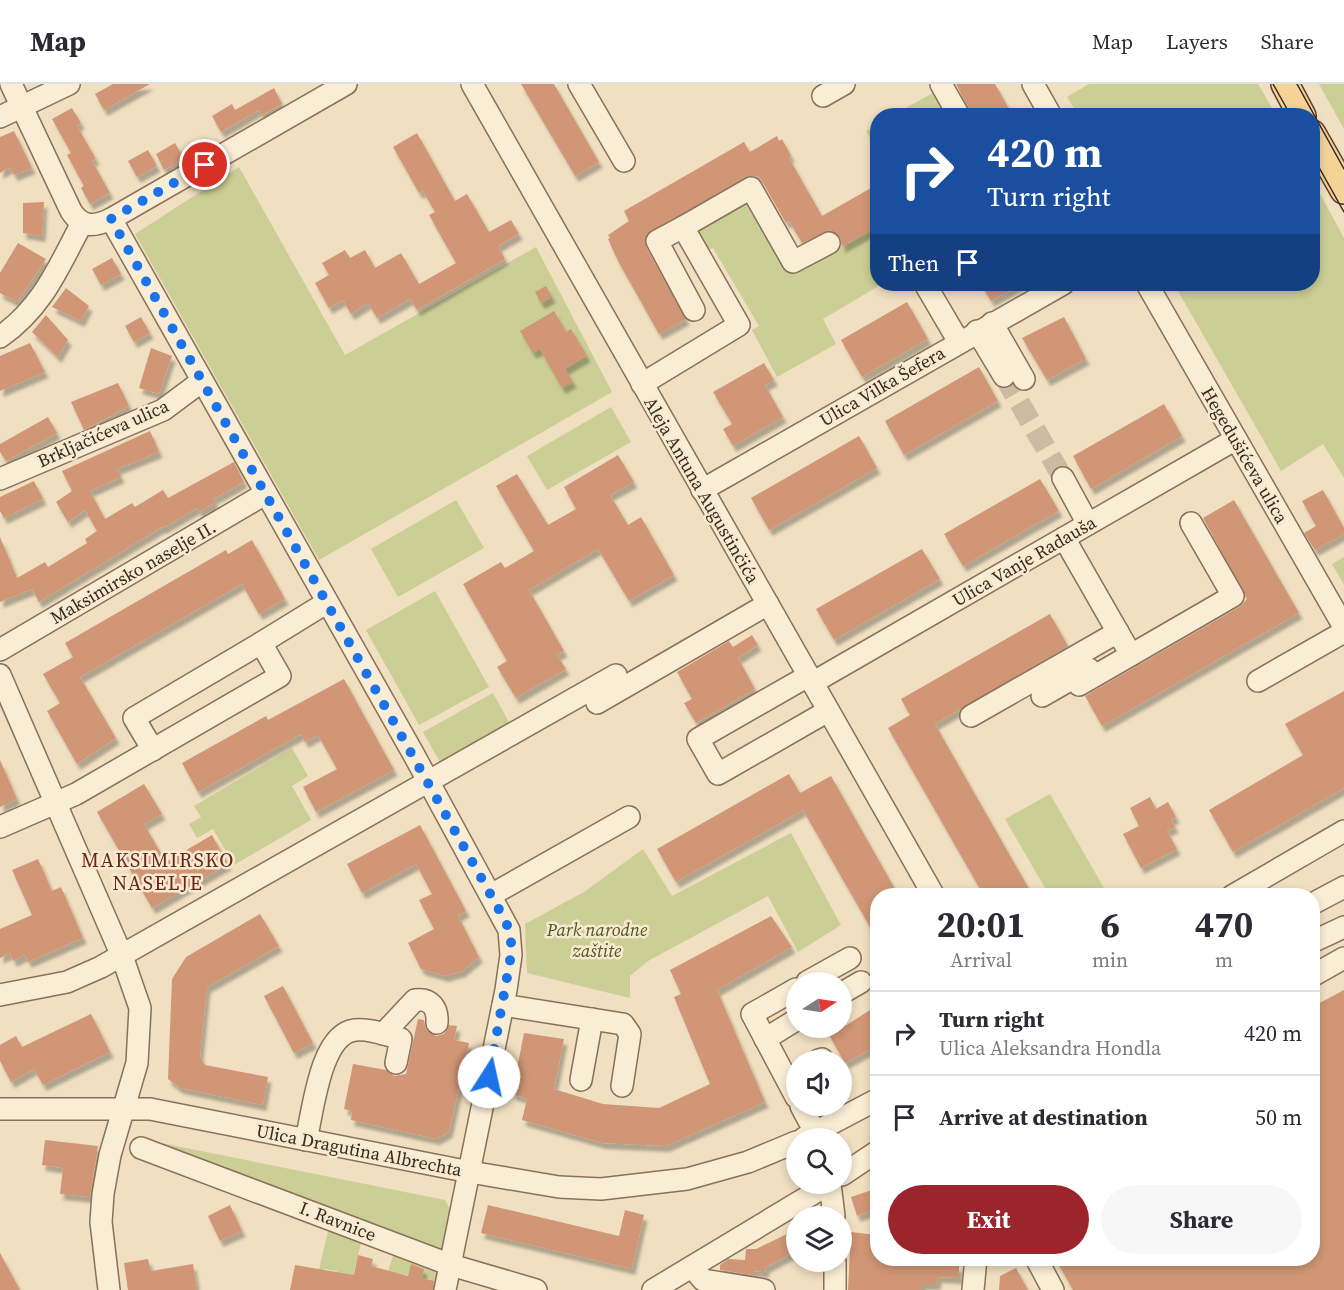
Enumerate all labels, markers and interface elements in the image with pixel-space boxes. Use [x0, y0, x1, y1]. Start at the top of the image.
text: Map [30, 22, 86, 60]
text: Map [1092, 27, 1133, 56]
text: Layers [1166, 27, 1228, 56]
text: Share [1261, 27, 1314, 56]
text: 420 m [987, 123, 1102, 181]
icon: right [888, 132, 966, 210]
pin [179, 139, 230, 190]
icon: arrive [188, 148, 221, 181]
text: Turn right [987, 178, 1111, 215]
icon: arrive [951, 246, 984, 279]
text: Then [888, 248, 939, 278]
street label: Ulica Vilka Šefera [815, 340, 950, 432]
street label: Hegedušićeva ulica [1196, 382, 1295, 529]
street label: Brkljačićeva ulica [33, 392, 173, 473]
street label: Aleja Antuna Augustinčića [638, 392, 766, 589]
street label: Ulica Vanje Radauša [948, 509, 1101, 612]
street label: Maksimirsko naselje II. [46, 514, 220, 630]
district label: MAKSIMIRSKO NASELJE [81, 846, 235, 897]
text: 20:01 [937, 900, 1025, 949]
text: 6 [1100, 900, 1120, 949]
text: 470 [1195, 900, 1253, 949]
park label: Park narodne zaštite [546, 917, 648, 963]
text: Arrival [950, 946, 1012, 974]
text: min [1092, 946, 1128, 974]
text: m [1215, 946, 1233, 974]
north arrow [786, 972, 852, 1038]
map controls [786, 972, 852, 1272]
text: Turn right [939, 1004, 1044, 1034]
icon: right [888, 1017, 921, 1050]
text: 420 m [1244, 1018, 1302, 1048]
text: Ulica Aleksandra Hondla [939, 1034, 1161, 1062]
position arrow [457, 1045, 521, 1109]
button: sound [786, 1050, 852, 1116]
icon: arrive [888, 1101, 921, 1134]
text: Arrive at destination [939, 1102, 1148, 1132]
text: 50 m [1255, 1102, 1302, 1132]
street label: Ulica Dragutina Albrechta [254, 1118, 465, 1182]
button: search [786, 1128, 852, 1194]
button: Exit [888, 1185, 1089, 1254]
button: Share [1101, 1185, 1302, 1254]
street label: I. Ravnice [296, 1195, 380, 1247]
button: layers [786, 1206, 852, 1272]

